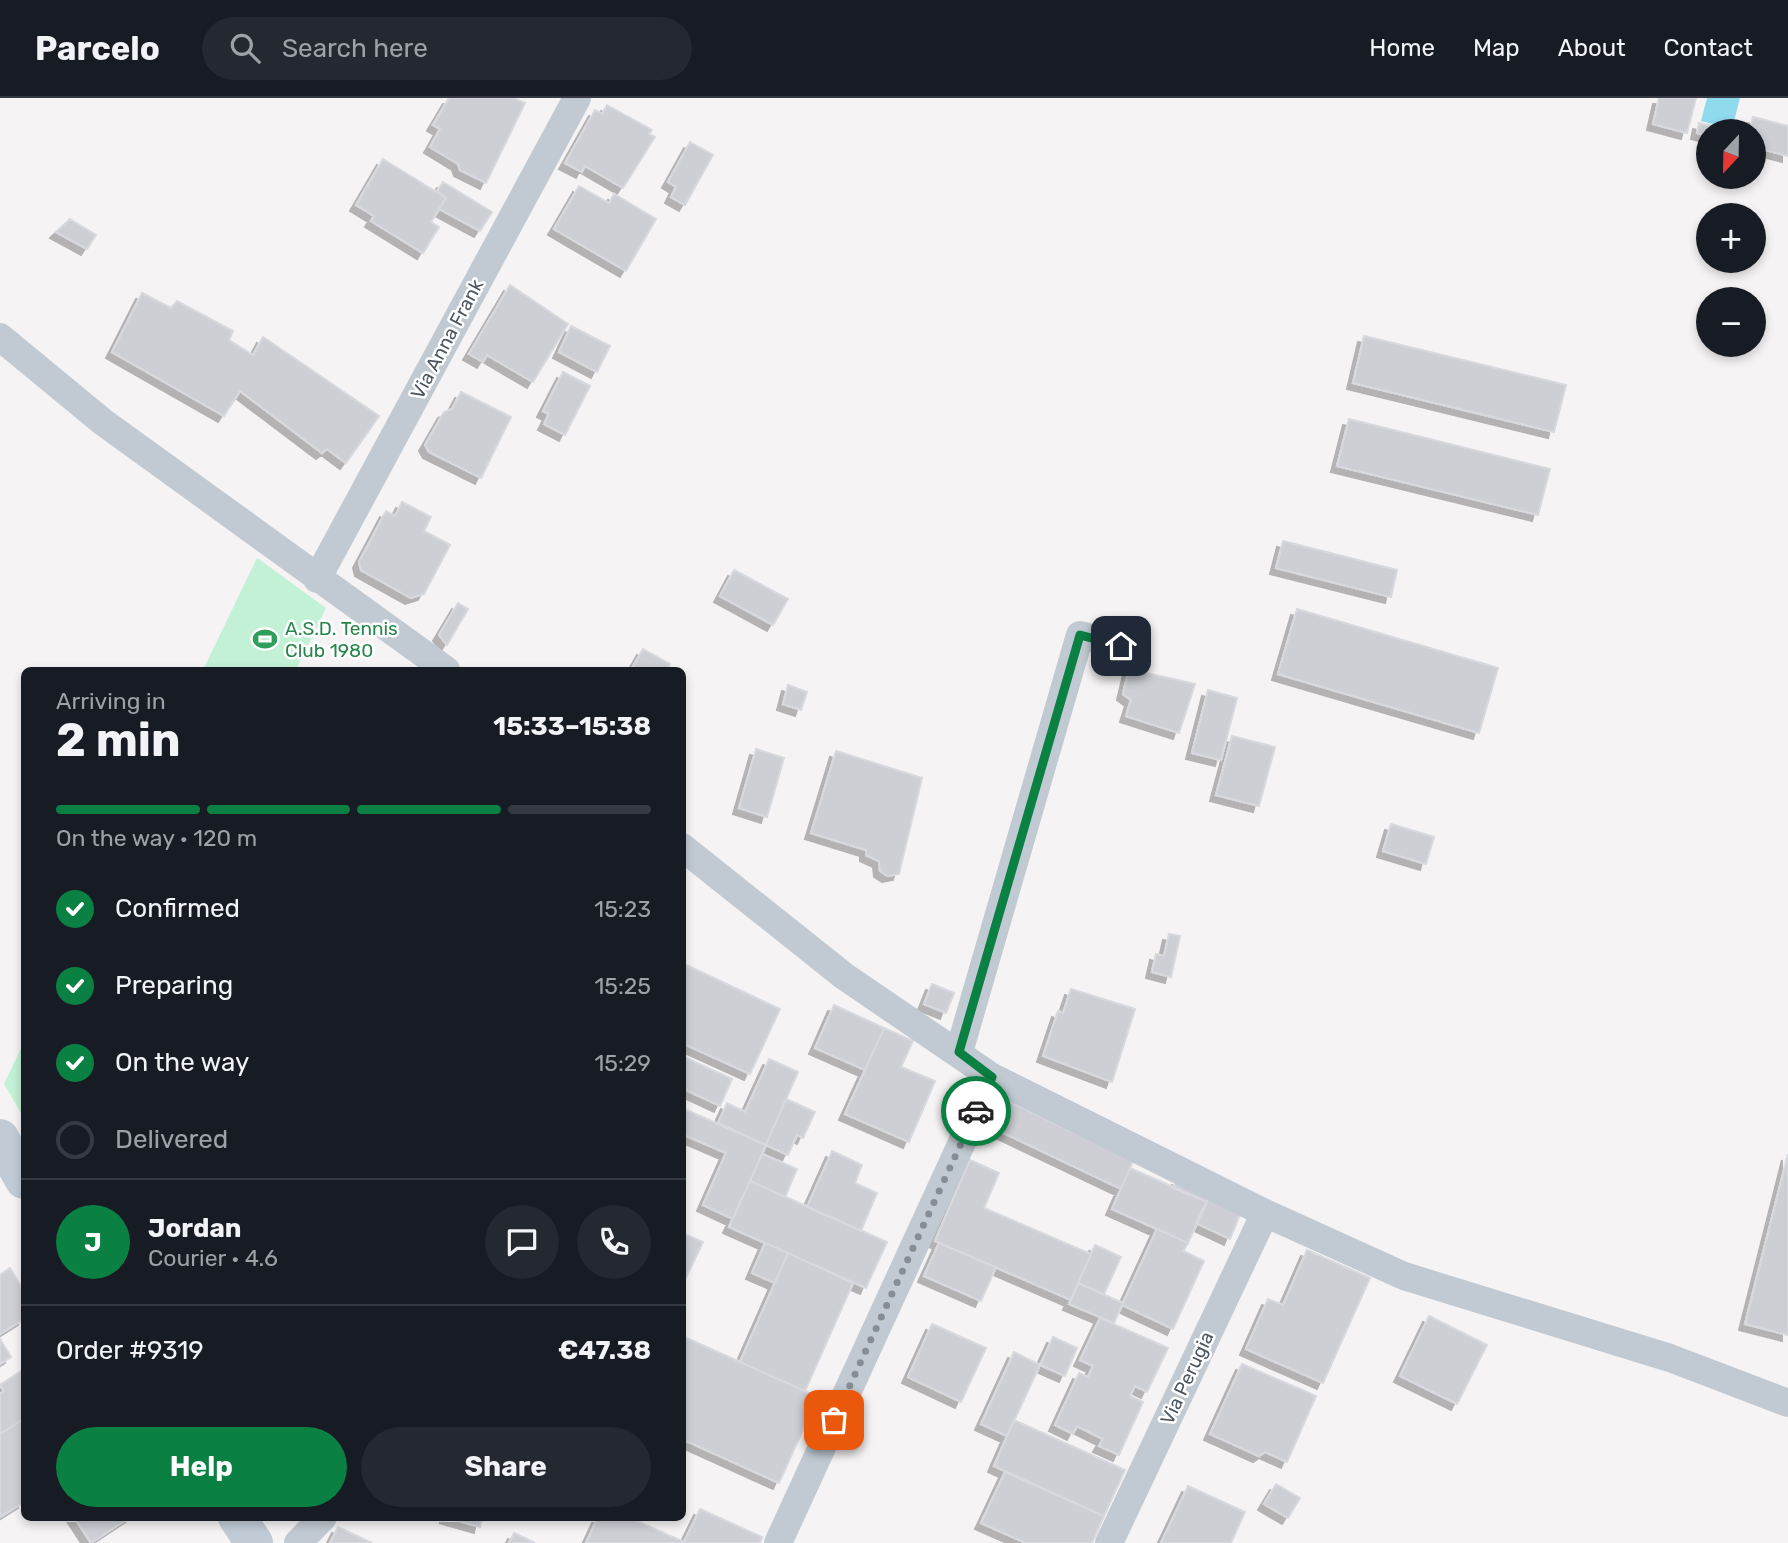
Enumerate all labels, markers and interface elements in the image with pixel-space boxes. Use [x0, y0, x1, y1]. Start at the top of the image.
search box [202, 17, 692, 80]
text: Parcelo [35, 29, 160, 68]
icon: search [226, 29, 264, 67]
text: Search here [282, 33, 428, 64]
text: Home [1369, 34, 1435, 62]
text: Map [1473, 34, 1520, 62]
text: About [1558, 34, 1626, 62]
text: Contact [1664, 34, 1753, 62]
north arrow [1696, 119, 1766, 189]
map controls [1696, 119, 1766, 357]
button: + [1696, 203, 1766, 273]
street label: Via Anna Frank [406, 275, 488, 403]
button: − [1696, 287, 1766, 357]
pin [1091, 616, 1151, 676]
place label: A.S.D. Tennis Club 1980 [285, 617, 398, 662]
sports icon: A.S.D. Tennis Club 1980 [251, 625, 279, 653]
icon: home [1102, 627, 1140, 665]
text: Arriving in [56, 687, 166, 715]
text: 15:33–15:38 [493, 711, 651, 742]
text: 2 min [56, 713, 181, 768]
text: On the way · 120 m [56, 824, 257, 852]
icon: check [56, 890, 94, 928]
text: Confirmed [115, 893, 240, 924]
text: 15:23 [594, 895, 651, 923]
icon: check [56, 967, 94, 1005]
text: Preparing [115, 970, 233, 1001]
text: 15:25 [594, 972, 651, 1000]
icon: check [56, 1044, 94, 1082]
text: On the way [115, 1047, 249, 1078]
text: 15:29 [594, 1049, 651, 1077]
courier [941, 1076, 1011, 1146]
icon: car [957, 1092, 995, 1130]
text: Delivered [115, 1124, 228, 1155]
button: chat [485, 1205, 559, 1279]
button: phone [577, 1205, 651, 1279]
text: Jordan [148, 1213, 241, 1244]
text: J [84, 1227, 102, 1258]
text: Courier · 4.6 [148, 1244, 278, 1272]
street label: Via Perugia [1155, 1328, 1219, 1428]
text: Order #9319 [56, 1335, 204, 1366]
text: €47.38 [558, 1335, 651, 1366]
pin [804, 1390, 864, 1450]
icon: bag [815, 1401, 853, 1439]
button: Help [56, 1427, 347, 1507]
button: Share [361, 1427, 651, 1507]

